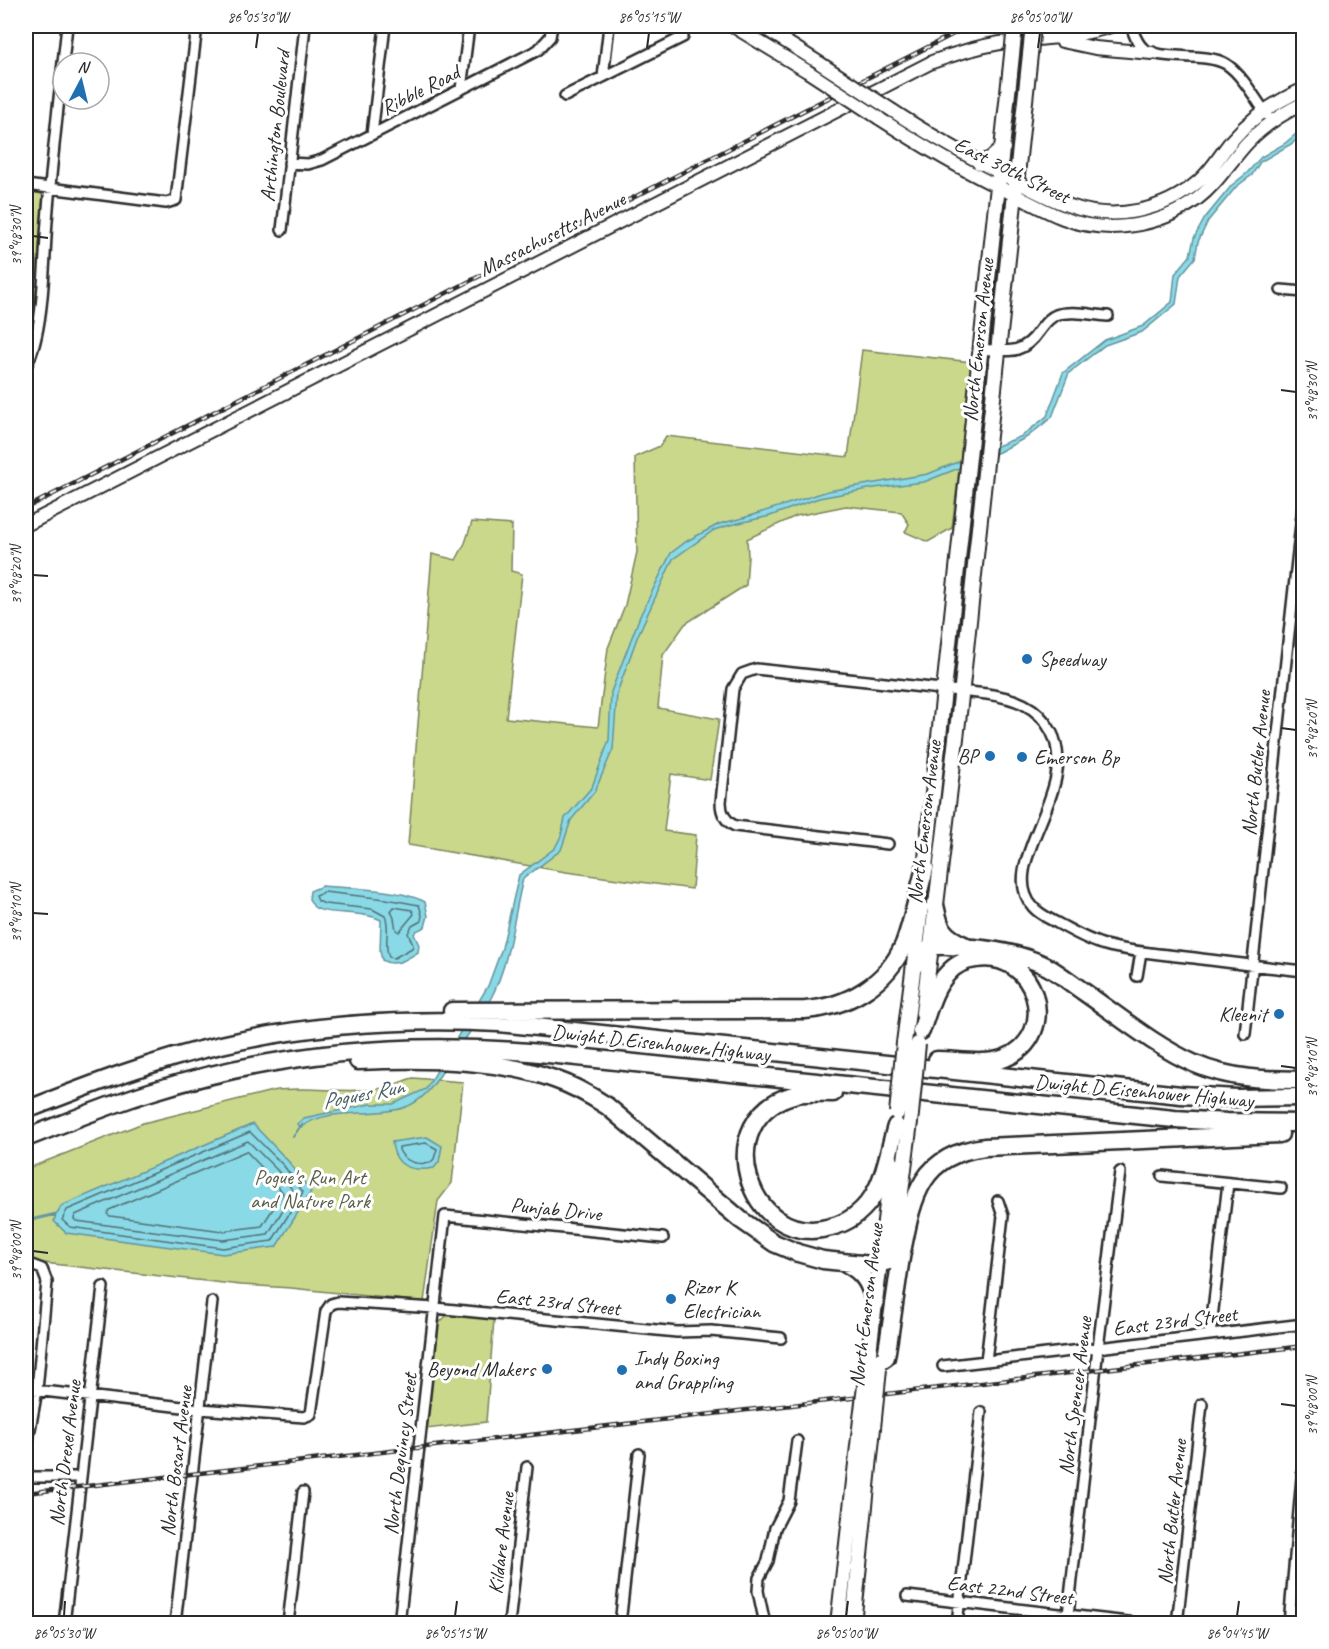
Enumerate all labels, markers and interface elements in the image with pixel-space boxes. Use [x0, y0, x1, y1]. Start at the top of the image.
text: 86°05'30"W [228, 8, 292, 27]
text: 86°05'15"W [619, 8, 683, 27]
text: 86°05'00"W [1010, 8, 1074, 27]
street label: Arthington Boulevard [254, 45, 296, 203]
north arrow [51, 51, 111, 111]
text: N [77, 57, 92, 78]
street label: Ribble Road [376, 57, 467, 121]
street label: East 30th Street [950, 131, 1076, 210]
street label: Massachusetts Avenue [474, 185, 631, 282]
text: 39°48'30"N [7, 203, 26, 266]
street label: North Emerson Avenue [957, 256, 1000, 423]
text: 39°48'30"N [1303, 359, 1322, 422]
text: 39°48'20"N [7, 542, 26, 605]
place label: Speedway [1039, 646, 1108, 672]
marker: Speedway [1020, 652, 1034, 666]
street label: North Butler Avenue [1235, 688, 1277, 837]
text: 39°48'20"N [1303, 697, 1322, 760]
street label: North Emerson Avenue [901, 738, 947, 905]
place label: BP [957, 743, 981, 769]
place label: Emerson Bp [1034, 744, 1120, 770]
marker: BP [983, 749, 997, 763]
marker: Emerson Bp [1015, 750, 1029, 764]
text: 39°48'10"N [7, 880, 26, 943]
place label: Kleenit [1219, 1001, 1270, 1027]
marker: Kleenit [1272, 1007, 1286, 1021]
street label: Dwight D Eisenhower Highway [551, 1019, 773, 1068]
text: 39°48'10"N [1303, 1035, 1322, 1098]
street label: Dwight D Eisenhower Highway [1034, 1069, 1256, 1114]
water label: Pogues Run [320, 1072, 408, 1116]
park label: Pogue's Run Art and Nature Park [250, 1164, 371, 1214]
street label: Punjab Drive [509, 1191, 605, 1227]
text: 39°48'00"N [7, 1218, 26, 1281]
street label: North Emerson Avenue [843, 1221, 889, 1388]
place label: Rizor K Electrician [683, 1274, 762, 1324]
street label: East 23rd Street [495, 1283, 623, 1322]
marker: Rizor K Electrician [664, 1292, 678, 1306]
street label: East 23rd Street [1112, 1300, 1240, 1341]
street label: North Spencer Avenue [1052, 1314, 1098, 1477]
place label: Indy Boxing and Grappling [634, 1345, 734, 1395]
place label: Beyond Makers [427, 1356, 537, 1382]
marker: Beyond Makers [540, 1362, 554, 1376]
marker: Indy Boxing and Grappling [615, 1363, 629, 1377]
street label: North Dequincy Street [377, 1370, 423, 1536]
text: 39°48'00"N [1303, 1373, 1322, 1436]
street label: North Drexel Avenue [43, 1378, 87, 1527]
street label: North Bosart Avenue [154, 1383, 198, 1537]
street label: North Butler Avenue [1151, 1437, 1193, 1586]
street label: Kildare Avenue [482, 1489, 520, 1595]
street label: East 22nd Street [946, 1569, 1076, 1611]
text: 86°05'30"W [34, 1624, 98, 1643]
text: 86°05'15"W [425, 1624, 489, 1643]
text: 86°05'00"W [816, 1624, 880, 1643]
text: 86°04'45"W [1207, 1624, 1271, 1643]

